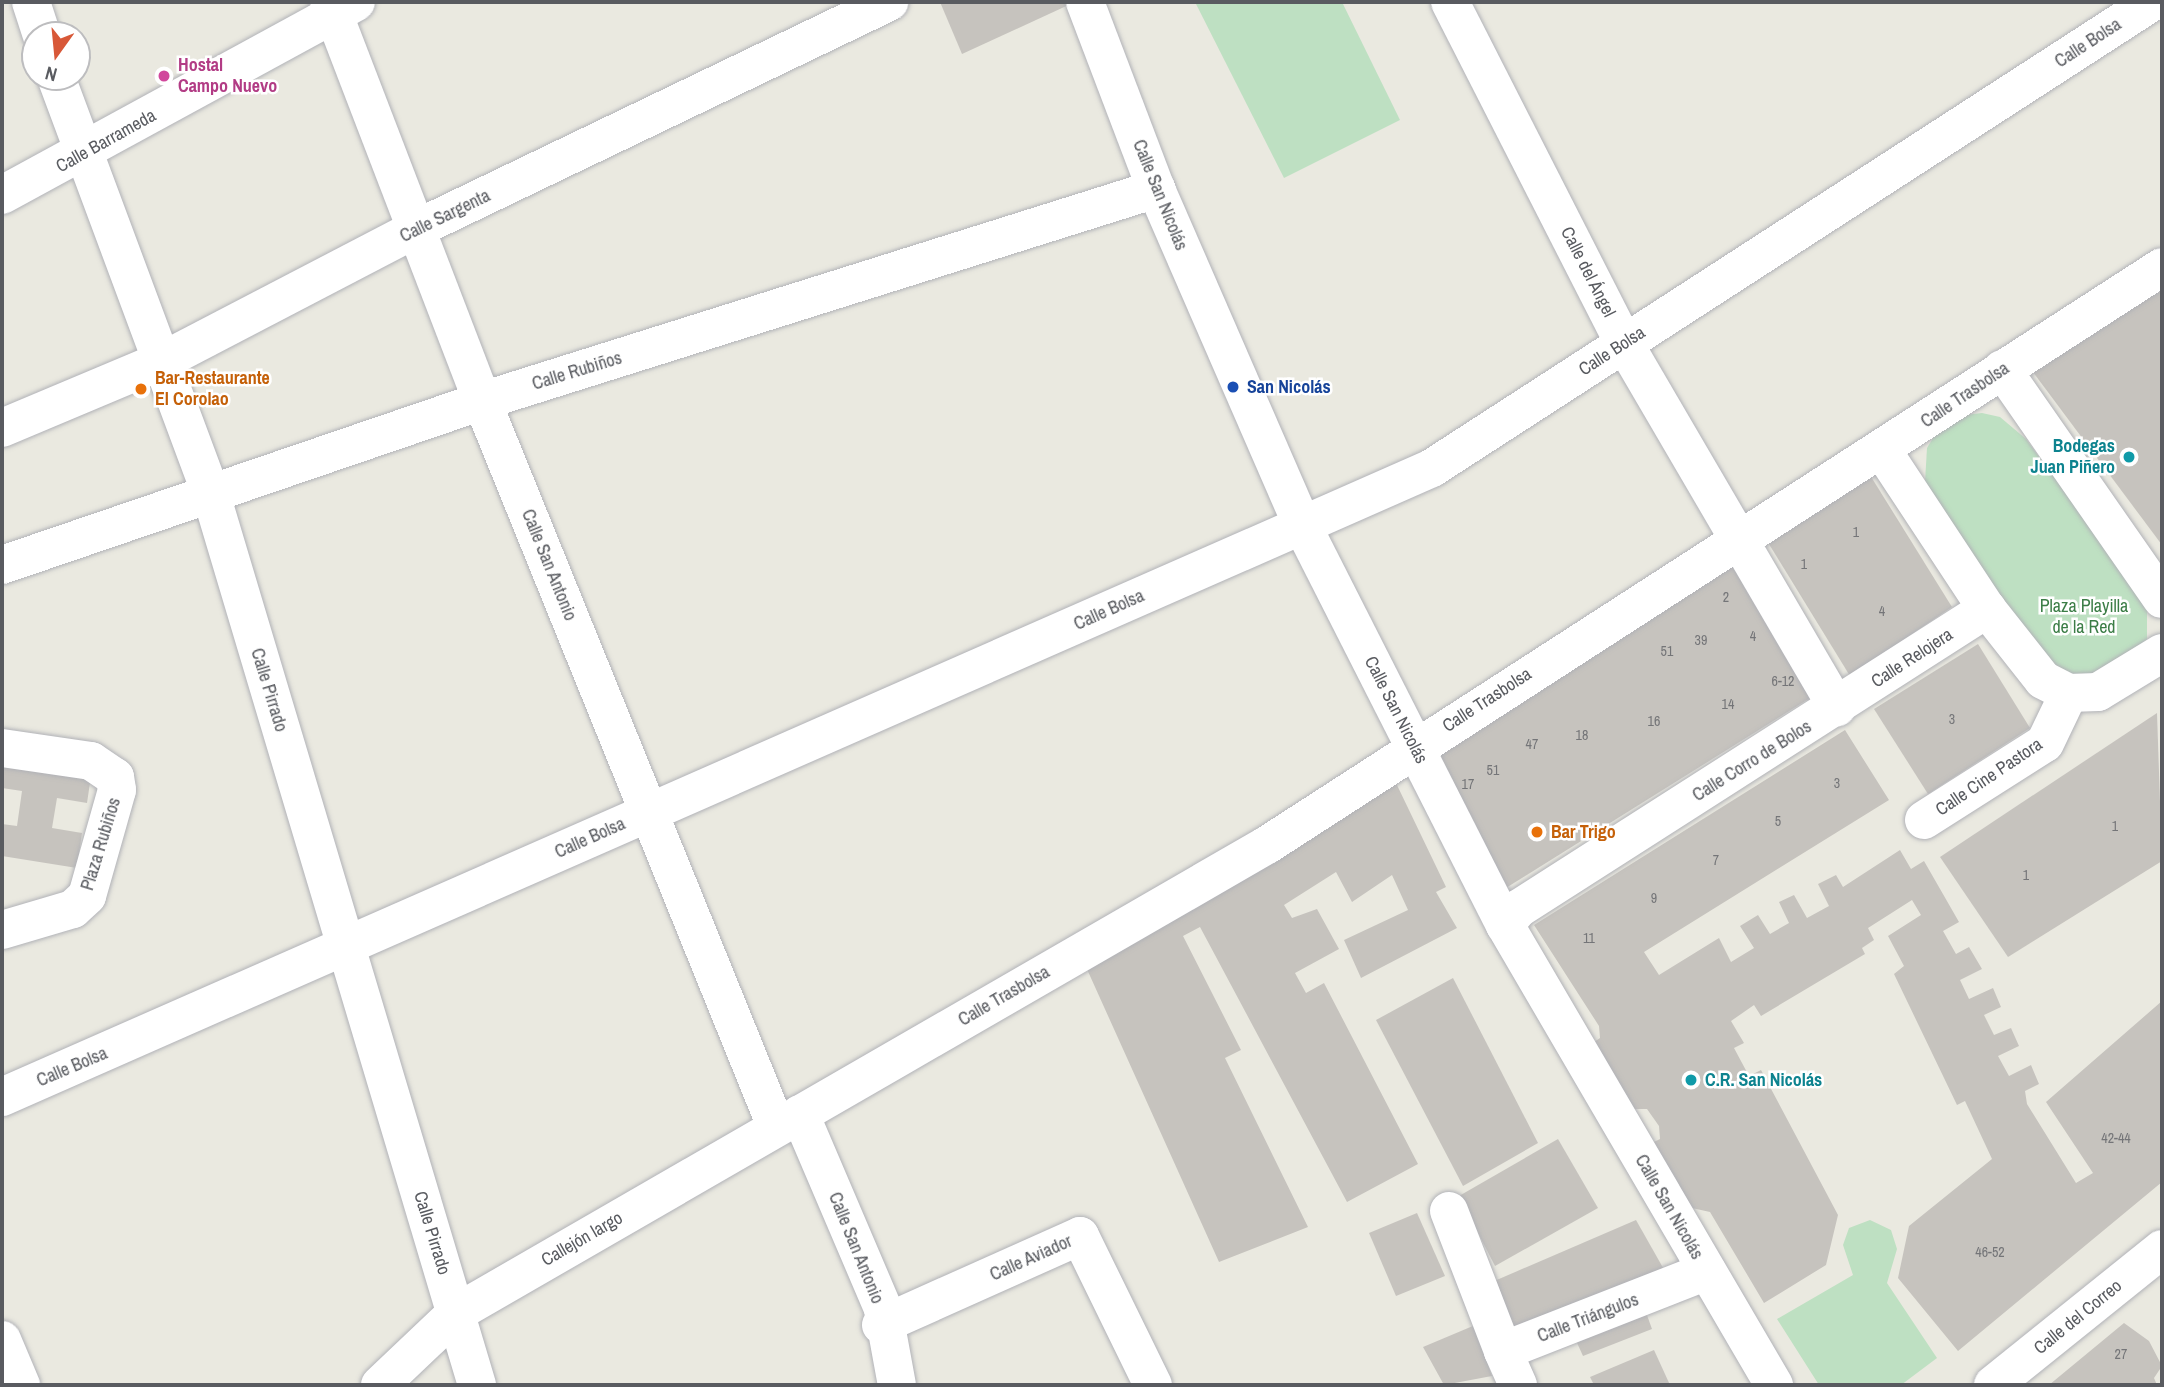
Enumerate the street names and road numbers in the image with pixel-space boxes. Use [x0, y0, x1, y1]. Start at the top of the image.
street label: Calle Bolsa [2051, 14, 2125, 72]
street label: Calle Barrameda [52, 105, 160, 177]
street label: Calle San Nicolás [1128, 137, 1192, 253]
street label: Calle Sargenta [396, 185, 494, 247]
street label: Calle del Ángel [1556, 223, 1620, 321]
street label: Calle Bolsa [1575, 322, 1649, 380]
street label: Calle Rubiños [530, 347, 624, 395]
street label: Calle Trasbolsa [1917, 358, 2013, 432]
street label: Calle San Antonio [517, 506, 581, 624]
street label: Calle Bolsa [1071, 585, 1147, 635]
street label: Calle Relojera [1867, 624, 1957, 692]
street label: Calle Pirrado [246, 646, 292, 734]
street label: Calle San Nicolás [1360, 653, 1432, 767]
street label: Calle Trasbolsa [1438, 663, 1536, 737]
street label: Calle Corro de Bolos [1689, 716, 1815, 806]
street label: Calle Cine Pastora [1932, 733, 2046, 821]
street label: Plaza Rubiños [77, 795, 125, 893]
street label: Calle Bolsa [552, 813, 628, 863]
street label: Calle Trasbolsa [954, 961, 1054, 1031]
street label: Calle Bolsa [33, 1042, 111, 1092]
street label: Calle San Nicolás [1630, 1151, 1708, 1263]
street label: Calle Pirrado [409, 1189, 455, 1277]
street label: Calle San Antonio [824, 1189, 888, 1307]
street label: Callejón largo [538, 1207, 626, 1271]
street label: Calle Aviador [986, 1230, 1076, 1286]
street label: Calle del Correo [2030, 1275, 2126, 1359]
street label: Calle Triángulos [1534, 1289, 1642, 1347]

